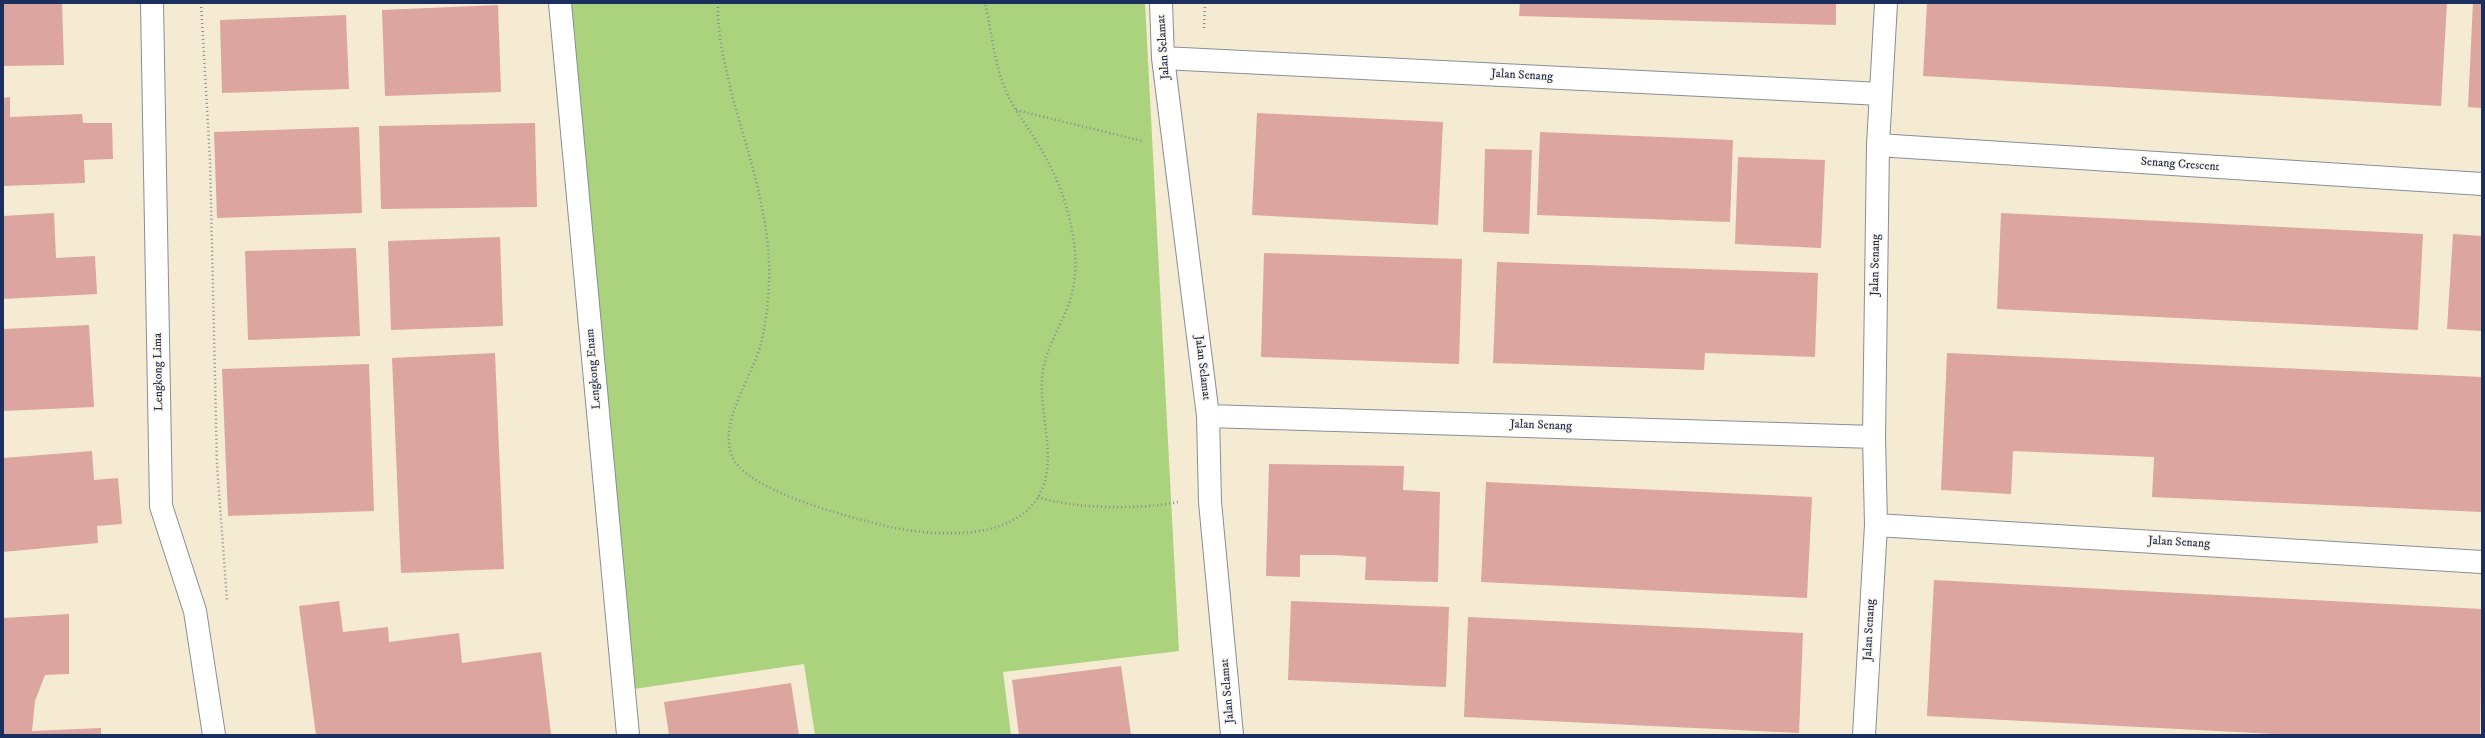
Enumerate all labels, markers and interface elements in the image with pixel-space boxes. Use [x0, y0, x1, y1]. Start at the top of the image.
street label: Jalan Selamat [1155, 14, 1173, 80]
street label: Jalan Senang [1491, 67, 1553, 85]
street label: Senang Crescent [2140, 155, 2220, 175]
street label: Jalan Senang [1868, 234, 1884, 296]
street label: Lengkong Enam [583, 328, 605, 410]
street label: Lengkong Lima [151, 333, 167, 411]
street label: Jalan Selamat [1191, 335, 1213, 401]
street label: Jalan Senang [1510, 418, 1572, 434]
street label: Jalan Senang [2148, 534, 2210, 552]
street label: Jalan Senang [1861, 599, 1879, 661]
street label: Jalan Selamat [1218, 658, 1238, 724]

